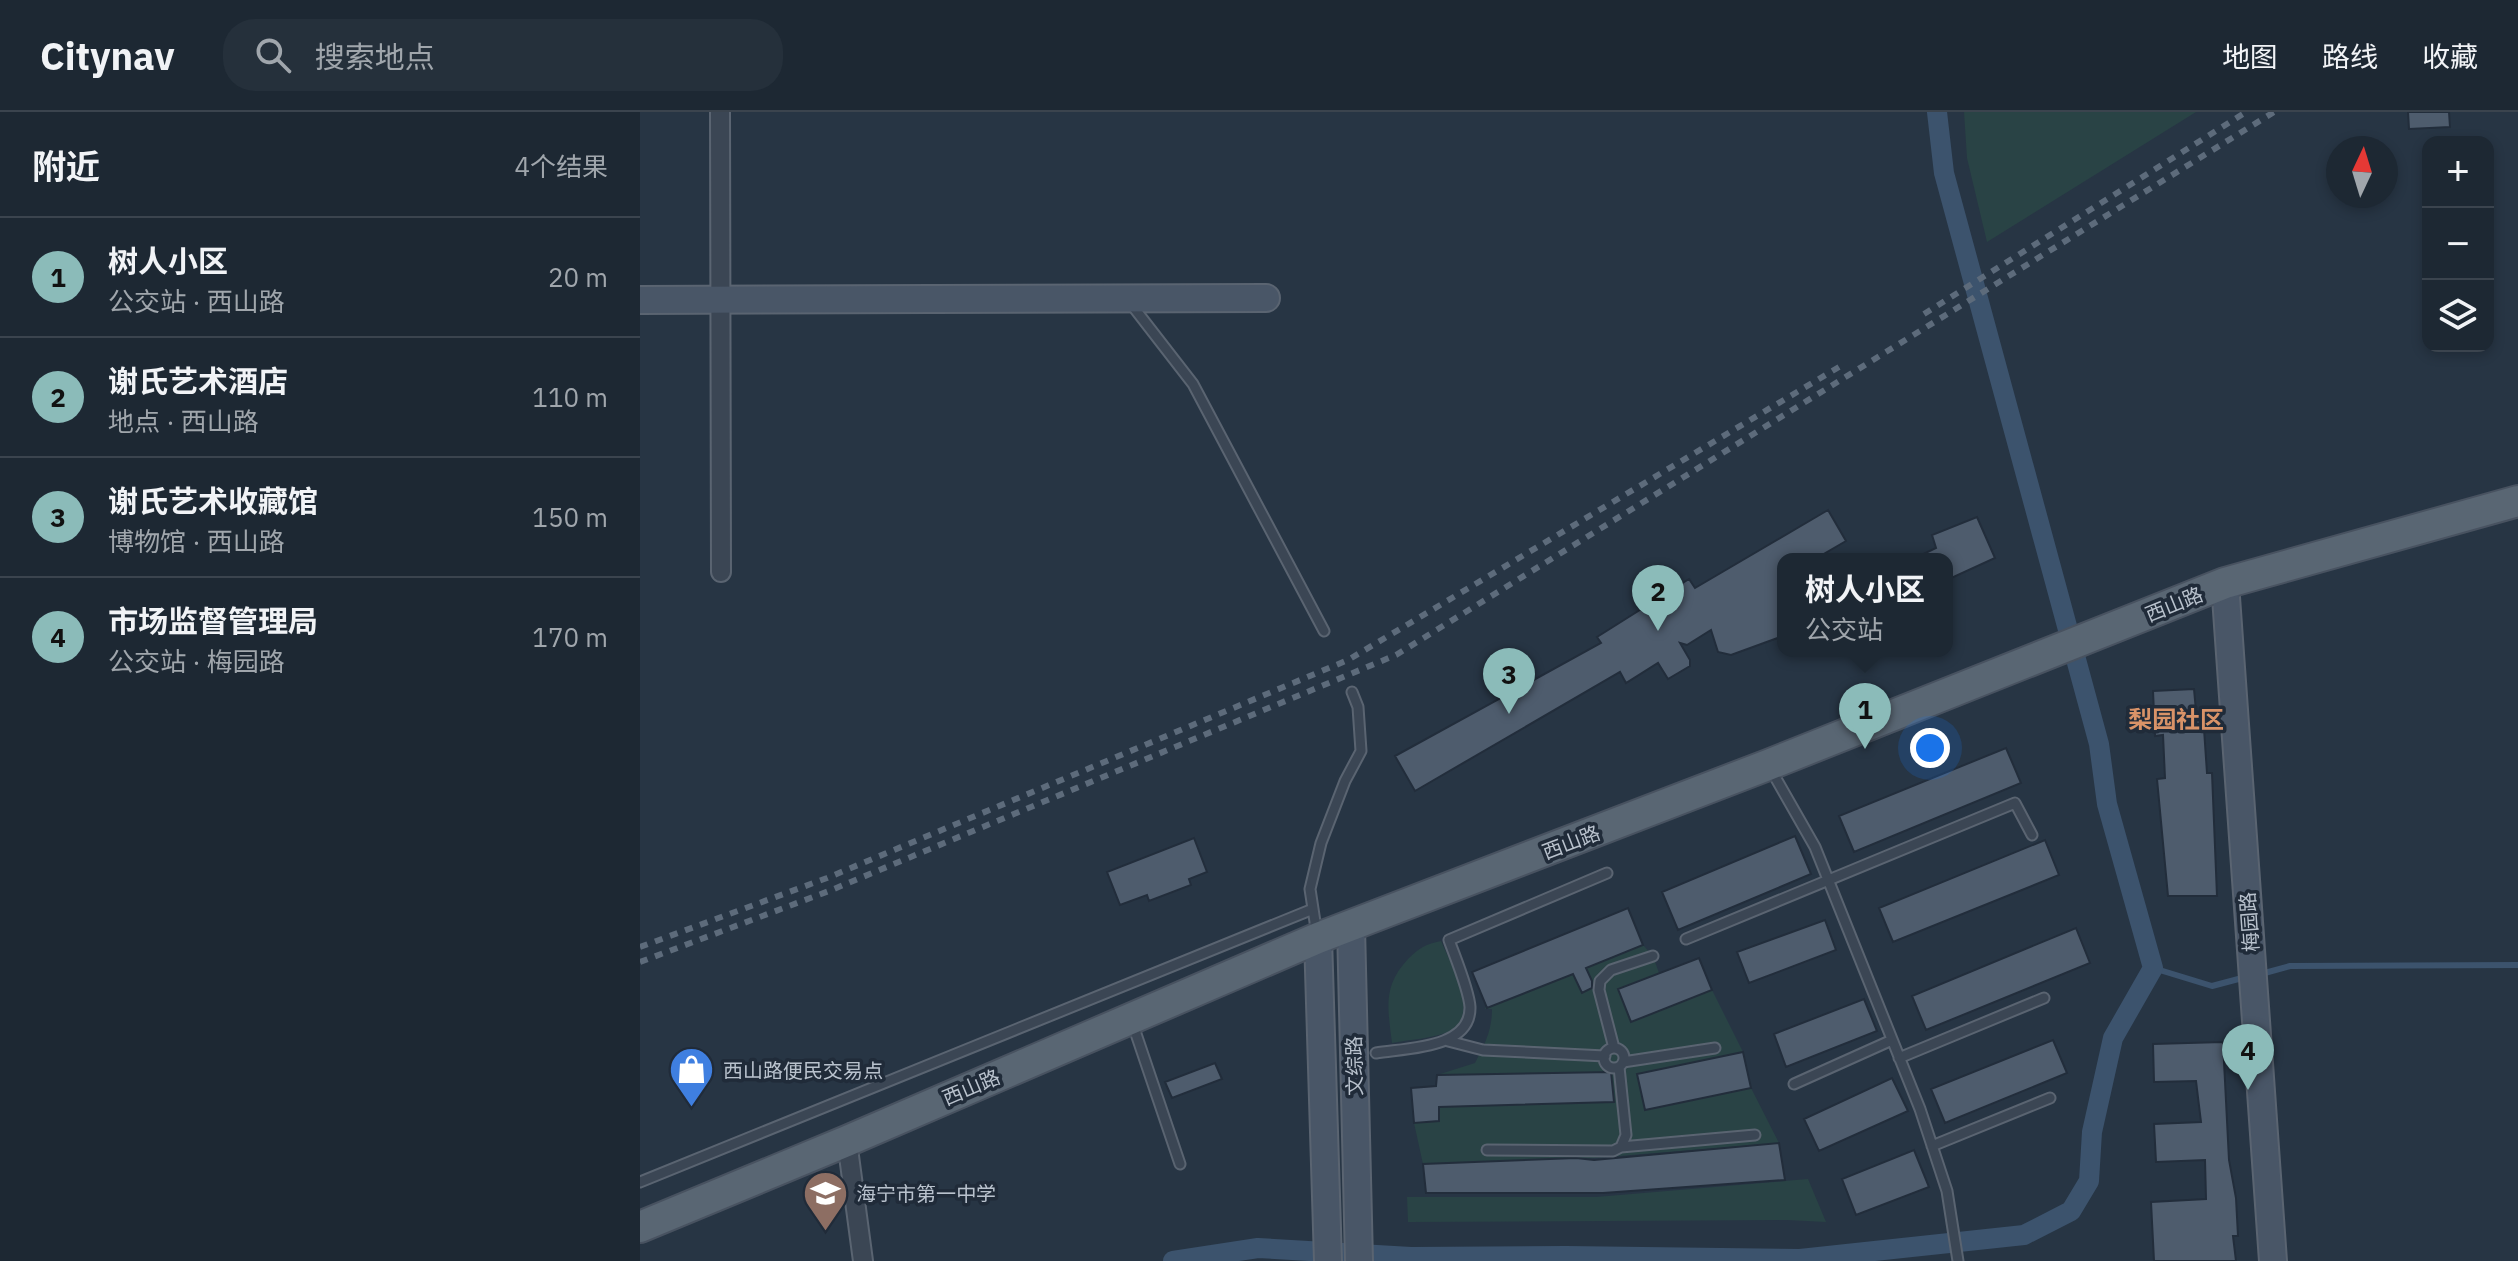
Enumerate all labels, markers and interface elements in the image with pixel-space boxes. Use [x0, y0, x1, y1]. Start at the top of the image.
search box [223, 19, 783, 91]
text: Citynav [40, 31, 175, 80]
icon: search [251, 33, 295, 77]
text: 搜索地点 [315, 37, 435, 76]
text: 地图 [2222, 38, 2278, 75]
text: 路线 [2322, 38, 2378, 75]
text: 收藏 [2422, 38, 2478, 75]
north arrow [2326, 136, 2398, 208]
map controls [2422, 136, 2494, 352]
button: + [2422, 136, 2494, 208]
text: 附近 [32, 144, 100, 188]
text: 4个结果 [514, 149, 608, 183]
button: − [2422, 208, 2494, 280]
text: 树人小区 [108, 241, 228, 280]
text: 1 [50, 260, 66, 294]
text: 20 m [548, 260, 608, 294]
button: layers [2422, 280, 2494, 352]
text: 公交站 · 西山路 [108, 284, 285, 318]
text: 谢氏艺术酒店 [108, 361, 288, 400]
text: 2 [50, 380, 66, 414]
text: 110 m [532, 380, 608, 414]
text: 地点 · 西山路 [108, 404, 259, 438]
text: 谢氏艺术收藏馆 [108, 481, 318, 520]
text: 3 [50, 500, 66, 534]
text: 150 m [532, 500, 608, 534]
text: 博物馆 · 西山路 [108, 524, 285, 558]
popup [1777, 553, 1953, 657]
pin: 2 [1632, 565, 1684, 631]
text: 树人小区 [1805, 569, 1925, 608]
street label: 西山路 [2141, 580, 2207, 628]
text: 市场监督管理局 [108, 601, 318, 640]
text: 公交站 [1805, 612, 1883, 646]
text: 4 [50, 620, 66, 654]
text: 170 m [532, 620, 608, 654]
text: 公交站 · 梅园路 [108, 644, 285, 678]
pin: 3 [1483, 648, 1535, 714]
pin: 1 [1839, 683, 1891, 749]
district label: 梨园社区 [2128, 703, 2224, 735]
your location [1910, 728, 1950, 768]
street label: 西山路 [1538, 819, 1604, 865]
street label: 梅园路 [2233, 891, 2265, 953]
pin: 4 [2222, 1024, 2274, 1090]
street label: 文综路 [1340, 1036, 1368, 1096]
shop icon: 西山路便民交易点 [668, 1046, 716, 1109]
place label: 西山路便民交易点 [723, 1057, 883, 1084]
street label: 西山路 [938, 1063, 1004, 1111]
school or university icon: 海宁市第一中学 [801, 1169, 849, 1232]
place label: 海宁市第一中学 [856, 1180, 996, 1207]

